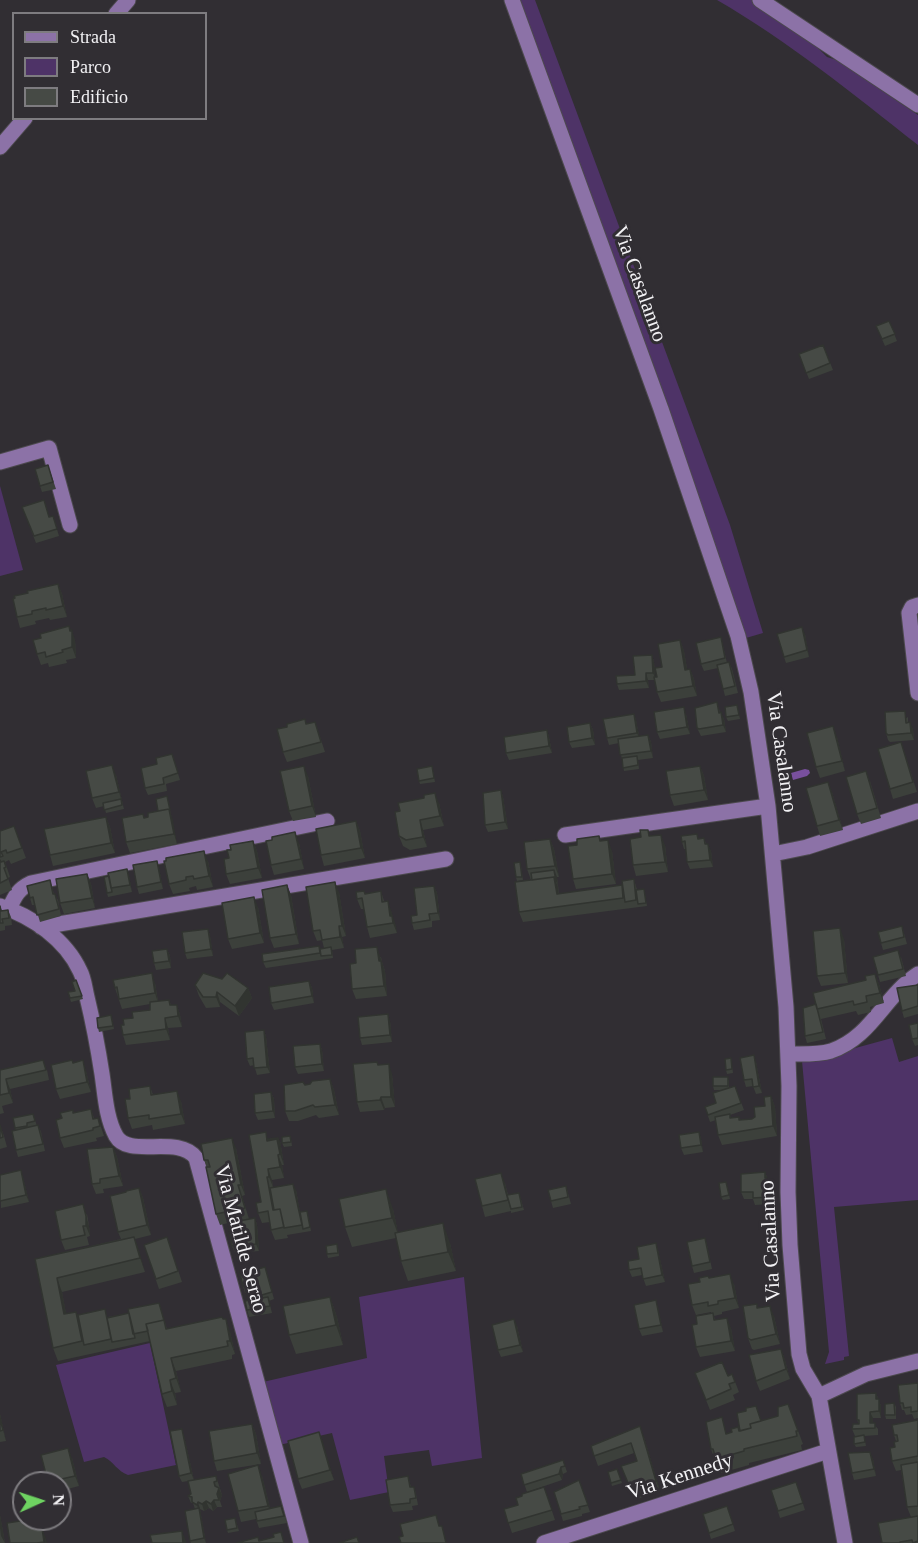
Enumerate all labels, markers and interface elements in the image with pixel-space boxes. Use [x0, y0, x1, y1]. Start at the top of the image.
legend [12, 12, 207, 120]
text: Strada [70, 27, 116, 47]
text: Parco [70, 57, 111, 77]
text: Edificio [70, 87, 128, 107]
street label: Via Casalanno [606, 222, 672, 346]
street label: Via Casalanno [760, 690, 802, 814]
street label: Via Matilde Serao [208, 1162, 272, 1316]
street label: Via Casalanno [755, 1180, 787, 1302]
street label: Via Kennedy [624, 1448, 736, 1506]
north arrow [12, 1471, 72, 1531]
text: N [50, 1494, 67, 1506]

